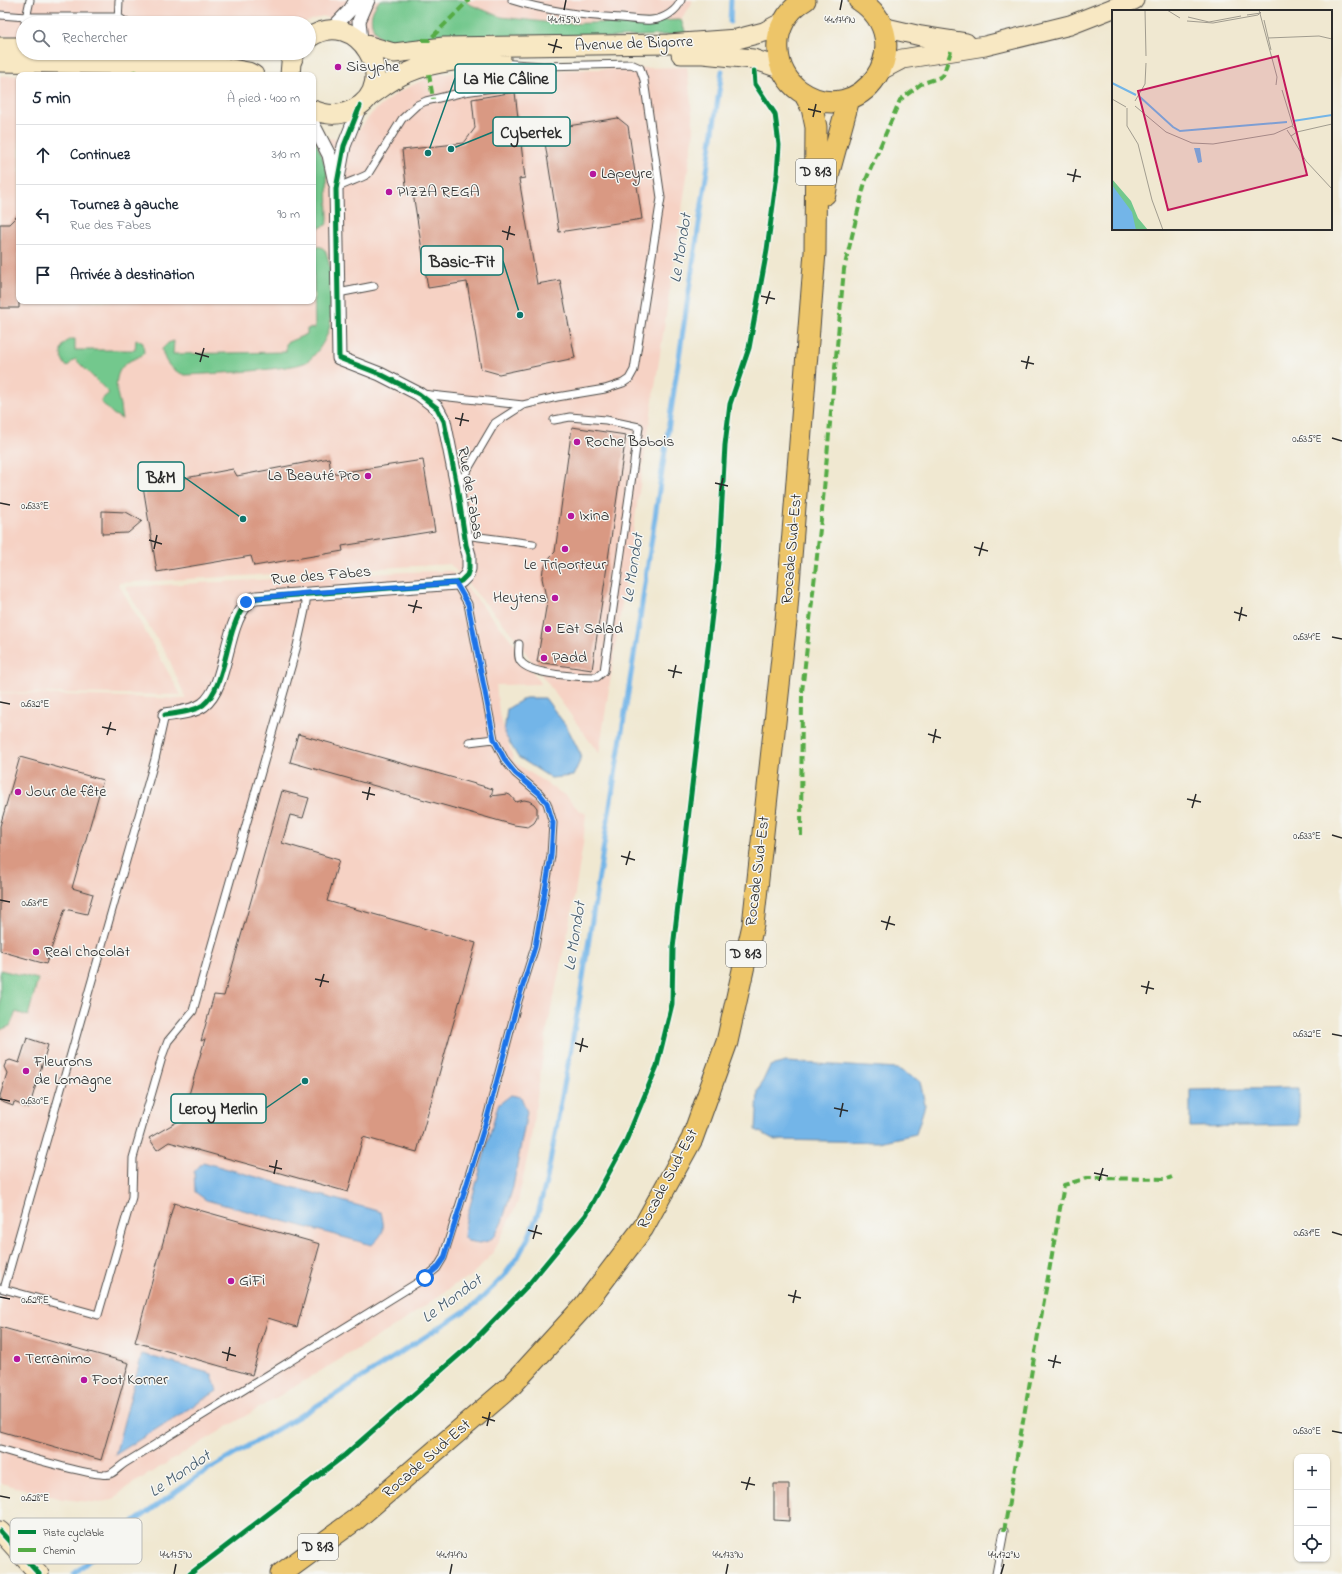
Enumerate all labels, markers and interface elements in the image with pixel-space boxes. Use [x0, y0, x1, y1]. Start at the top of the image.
inset map [1112, 10, 1332, 230]
text: 44.175°N [548, 13, 581, 28]
text: 44.174°N [824, 13, 856, 28]
search box [16, 16, 316, 60]
icon: search [30, 27, 52, 49]
text: Rechercher [62, 27, 127, 49]
street label: Avenue de Bigorre [574, 30, 694, 58]
place label: Sisyphe [346, 55, 400, 79]
marker: Sisyphe [333, 62, 343, 72]
callout: La Mie Câline [455, 64, 556, 93]
text: La Mie Câline [463, 67, 550, 92]
text: 5 min [32, 86, 71, 111]
text: À pied · 400 m [227, 89, 300, 108]
callout: Cybertek [493, 117, 570, 146]
text: Cybertek [500, 121, 562, 148]
icon: ahead [32, 144, 54, 166]
text: Continuez [70, 144, 130, 166]
text: 310 m [272, 145, 300, 164]
road number: D 813 [796, 159, 836, 185]
place label: Lapeyre [601, 162, 653, 186]
marker: Lapeyre [588, 169, 598, 179]
place label: PIZZA REGA [397, 180, 480, 204]
marker: PIZZA REGA [384, 187, 394, 197]
text: Tournez à gauche [70, 194, 178, 216]
icon: left [32, 204, 54, 226]
text: 90 m [277, 205, 300, 224]
water label: Le Mondot [663, 209, 699, 284]
text: Rue des Fabes [70, 216, 151, 235]
callout: Basic-Fit [421, 246, 503, 275]
text: Basic-Fit [428, 250, 495, 275]
icon: arrive [32, 264, 54, 286]
text: Arrivée à destination [70, 264, 195, 286]
place label: Roche Bobois [585, 430, 674, 454]
text: 0.635°E [1292, 432, 1322, 447]
marker: Roche Bobois [572, 437, 582, 447]
street label: Rue de Fabas [450, 445, 490, 541]
callout: B&M [138, 462, 184, 491]
place label: La Beauté Pro [268, 464, 360, 488]
text: B&M [145, 466, 176, 491]
marker: La Beauté Pro [363, 471, 373, 481]
street label: Rocade Sud-Est [775, 492, 809, 605]
text: 0.633°E [21, 499, 49, 514]
place label: Ixina [579, 504, 609, 528]
marker: Ixina [566, 511, 576, 521]
water label: Le Mondot [615, 529, 651, 604]
marker: Le Triporteur [560, 544, 570, 554]
place label: Le Triporteur [524, 553, 606, 577]
street label: Rue des Fabes [270, 560, 372, 592]
place label: Heytens [493, 586, 547, 610]
route end [237, 593, 255, 611]
marker: Heytens [550, 593, 560, 603]
place label: Eat Salad [556, 617, 623, 641]
marker: Eat Salad [543, 624, 553, 634]
text: 0.634°E [1293, 630, 1321, 645]
place label: Padd [552, 646, 587, 670]
marker: Padd [539, 653, 549, 663]
text: 0.632°E [21, 697, 49, 712]
place label: Jour de fête [26, 780, 107, 804]
marker: Jour de fête [13, 787, 23, 797]
street label: Rocade Sud-Est [739, 814, 777, 927]
text: 0.633°E [1293, 829, 1321, 844]
text: 0.631°E [22, 896, 48, 911]
water label: Le Mondot [557, 897, 593, 972]
place label: Real chocolat [44, 940, 131, 964]
road number: D 813 [726, 941, 766, 967]
marker: Real chocolat [31, 947, 41, 957]
text: 0.632°E [1293, 1027, 1321, 1042]
place label: Fleurons de Lomagne [33, 1050, 113, 1092]
marker: Fleurons de Lomagne [21, 1066, 31, 1076]
text: 0.630°E [21, 1094, 49, 1109]
callout: Leroy Merlin [171, 1094, 266, 1123]
text: Leroy Merlin [178, 1097, 258, 1124]
street label: Rocade Sud-Est [631, 1124, 705, 1233]
text: 0.631°E [1294, 1226, 1320, 1241]
water label: Le Mondot [416, 1267, 489, 1330]
place label: GiFi [239, 1269, 265, 1293]
route start [416, 1269, 434, 1287]
marker: GiFi [226, 1276, 236, 1286]
text: 0.629°E [21, 1293, 49, 1308]
place label: Terranimo [25, 1347, 91, 1371]
marker: Terranimo [12, 1354, 22, 1364]
place label: Foot Korner [91, 1368, 168, 1392]
marker: Foot Korner [79, 1375, 89, 1385]
street label: Rocade Sud-Est [377, 1413, 477, 1504]
text: 0.630°E [1293, 1424, 1321, 1439]
water label: Le Mondot [144, 1443, 218, 1504]
map controls [1294, 1454, 1330, 1562]
button: + [1294, 1454, 1330, 1490]
button: − [1294, 1490, 1330, 1526]
text: 0.628°E [21, 1491, 49, 1506]
legend [10, 1518, 142, 1564]
text: Piste cyclable [43, 1525, 104, 1542]
button: locate [1294, 1526, 1330, 1562]
road number: D 813 [298, 1534, 338, 1560]
text: Chemin [43, 1543, 75, 1559]
text: 44.175°N [160, 1548, 193, 1563]
text: 44.174°N [436, 1548, 468, 1563]
text: 44.173°N [712, 1548, 744, 1563]
text: 44.172°N [988, 1548, 1020, 1563]

